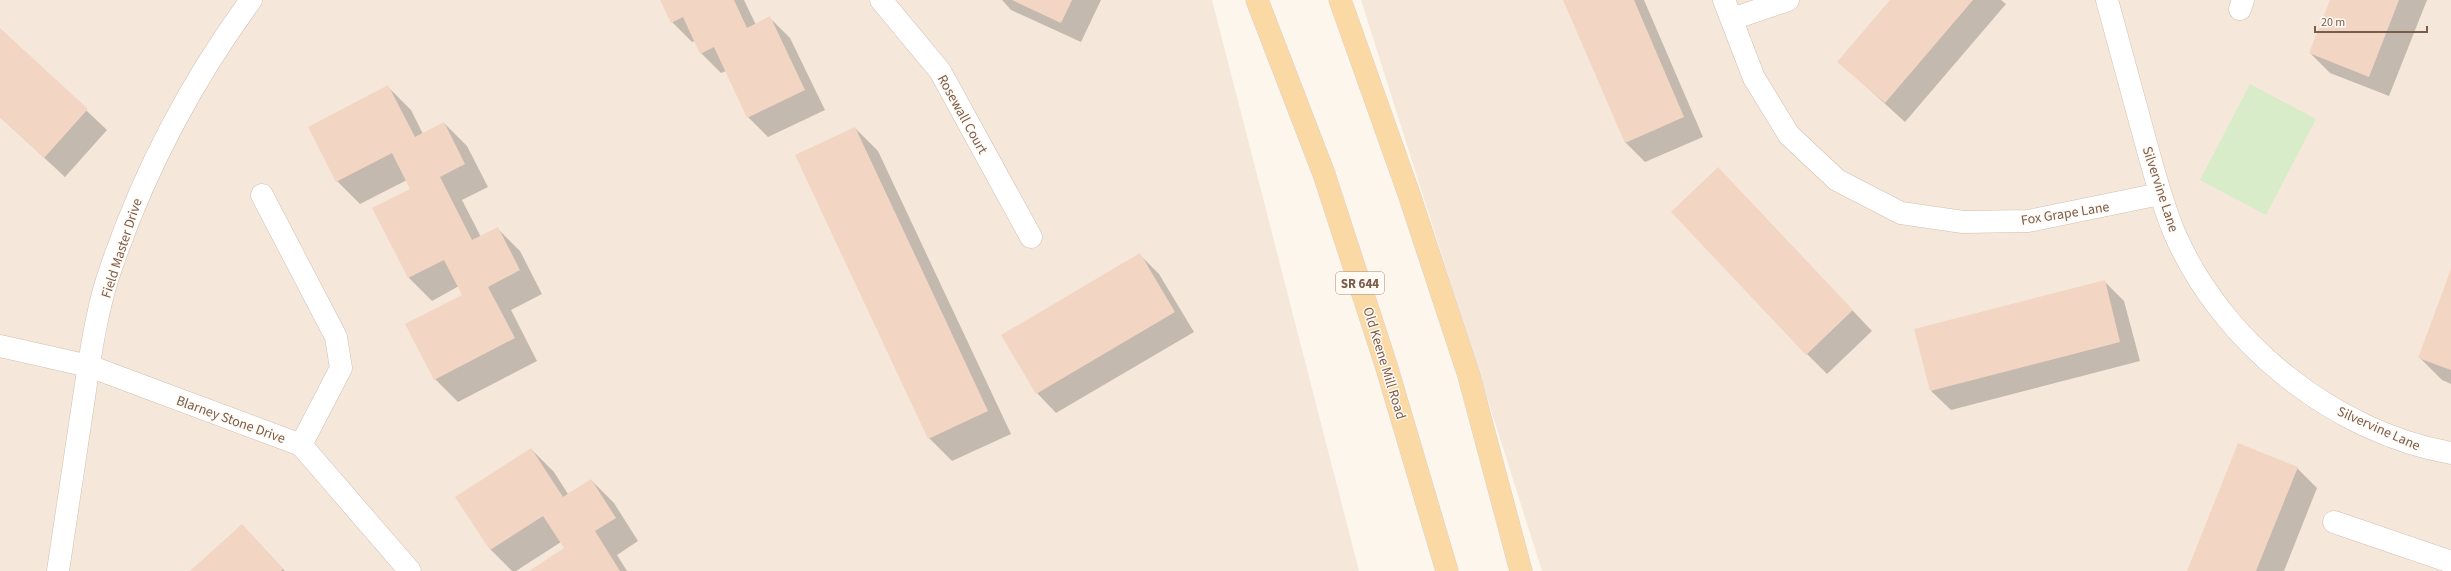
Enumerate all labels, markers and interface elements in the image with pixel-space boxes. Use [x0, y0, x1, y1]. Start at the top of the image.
scale bar [2315, 8, 2427, 34]
text: 20 m [2321, 14, 2345, 31]
street label: Rosewall Court [932, 71, 992, 158]
street label: Silvervine Lane [2137, 144, 2183, 235]
street label: Field Master Drive [96, 196, 148, 301]
street label: Fox Grape Lane [2019, 197, 2111, 231]
road number: SR 644 [1336, 272, 1384, 294]
street label: Old Keene Mill Road [1357, 305, 1411, 422]
street label: Blarney Stone Drive [173, 391, 288, 449]
street label: Silvervine Lane [2334, 402, 2423, 456]

